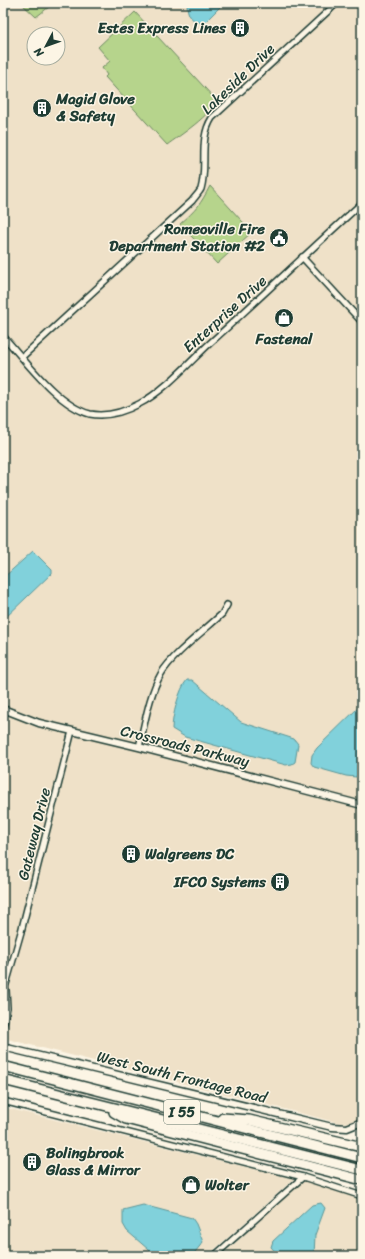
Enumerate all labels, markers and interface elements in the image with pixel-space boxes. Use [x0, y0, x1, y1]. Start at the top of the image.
place label: Estes Express Lines [98, 15, 227, 41]
building icon: Estes Express Lines [229, 17, 251, 39]
north arrow [26, 26, 66, 66]
street label: Lakeside Drive [195, 37, 281, 121]
text: N [29, 43, 49, 62]
place label: Magid Glove & Safety [55, 86, 135, 129]
building icon: Magid Glove & Safety [31, 97, 53, 119]
place label: Romeoville Fire Department Station #2 [109, 216, 265, 259]
public building icon: Romeoville Fire Department Station #2 [268, 227, 290, 249]
street label: Enterprise Drive [177, 269, 273, 359]
shop icon: Fastenal [273, 307, 295, 329]
place label: Fastenal [255, 326, 313, 352]
street label: Crossroads Parkway [118, 717, 252, 775]
street label: Gateway Drive [10, 785, 58, 883]
place label: Walgreens DC [145, 841, 235, 867]
building icon: Walgreens DC [120, 843, 142, 865]
place label: IFCO Systems [173, 869, 267, 895]
building icon: IFCO Systems [269, 871, 291, 893]
street label: West South Frontage Road [94, 1043, 271, 1111]
road number: I 55 [164, 1100, 200, 1124]
place label: Bolingbrook Glass & Mirror [45, 1140, 142, 1183]
building icon: Bolingbrook Glass & Mirror [21, 1151, 43, 1173]
place label: Wolter [205, 1172, 251, 1198]
shop icon: Wolter [180, 1174, 202, 1196]

